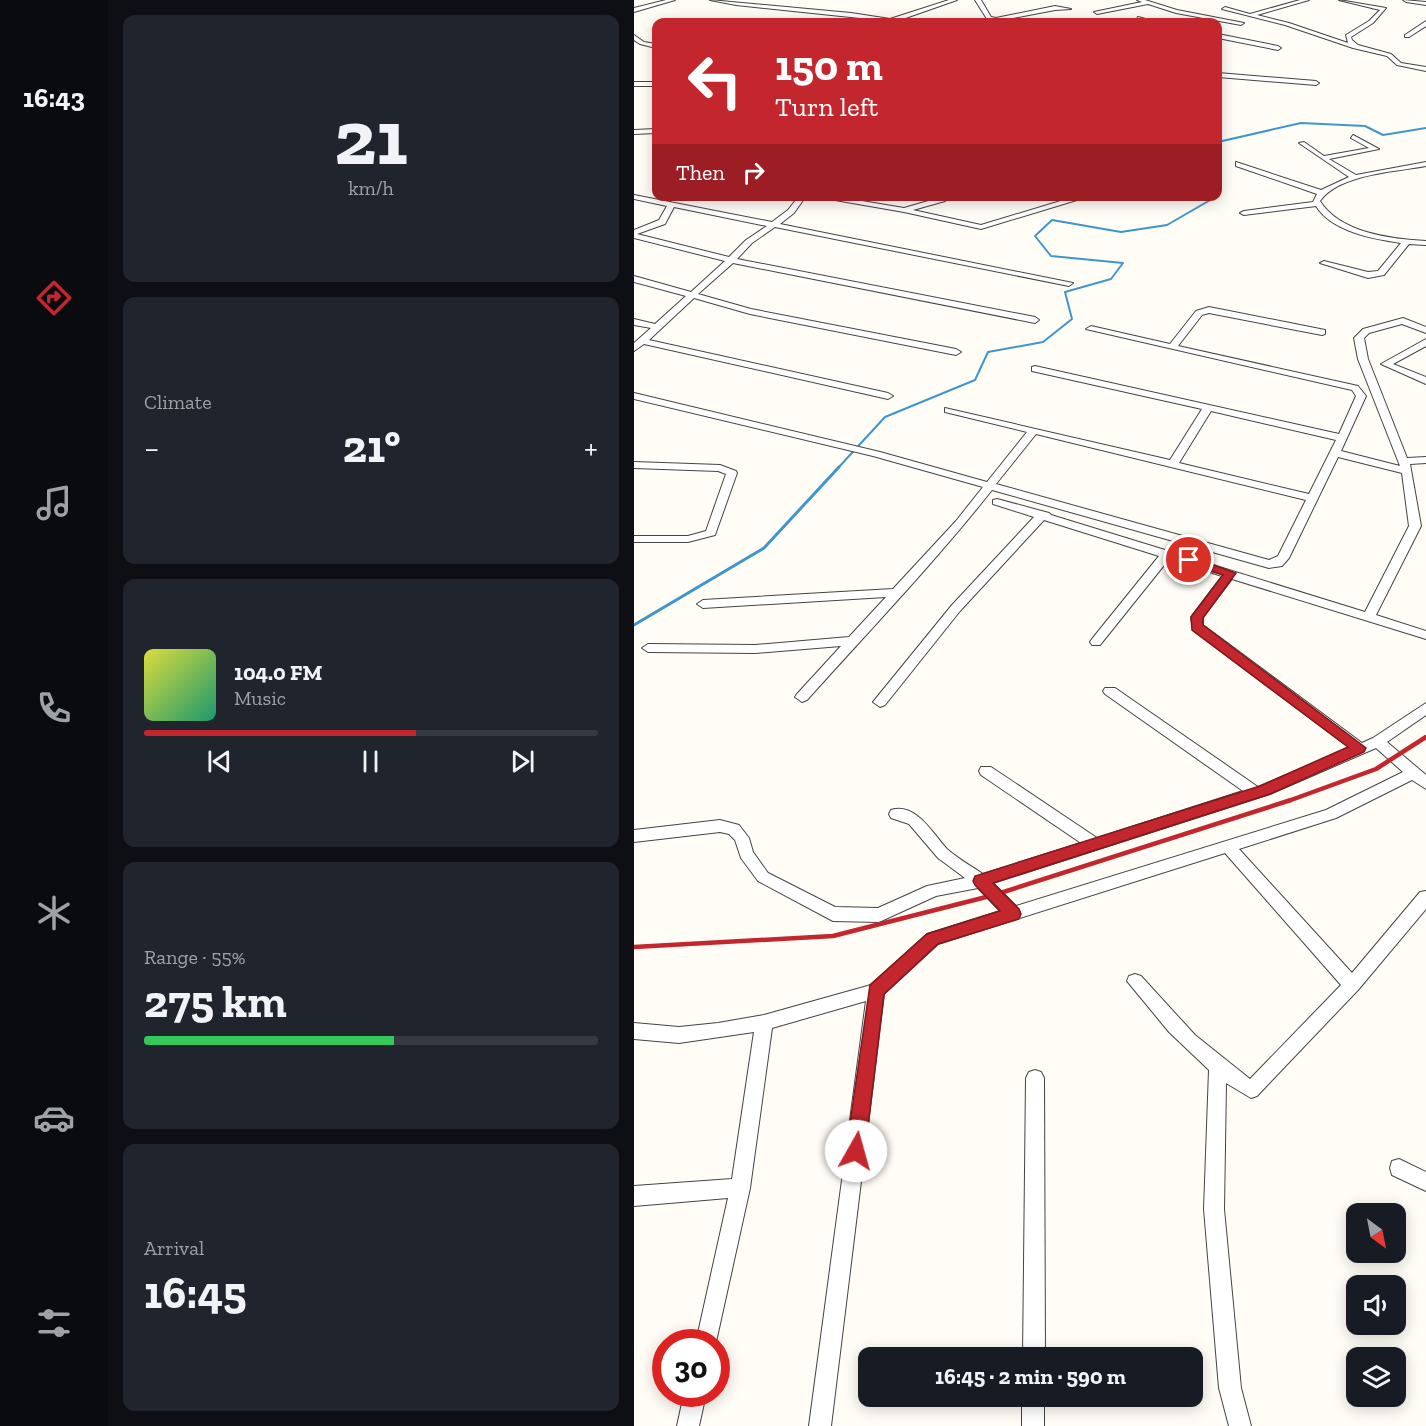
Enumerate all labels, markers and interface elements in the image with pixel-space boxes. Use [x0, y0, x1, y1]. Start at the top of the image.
text: 150 m [775, 40, 883, 91]
icon: left [676, 42, 754, 120]
text: 16:43 [23, 82, 85, 114]
text: 21 [334, 90, 408, 184]
text: Turn left [775, 91, 878, 123]
icon: right [737, 156, 770, 189]
text: Then [676, 159, 725, 186]
text: km/h [348, 176, 394, 200]
icon: directions [33, 277, 75, 319]
text: Climate [144, 390, 212, 414]
text: 21° [343, 420, 401, 474]
text: − [144, 428, 159, 467]
text: + [584, 428, 598, 467]
icon: music [33, 482, 75, 524]
pin [1163, 534, 1214, 585]
icon: arrive [1172, 543, 1205, 576]
text: 104.0 FM [234, 659, 322, 686]
text: Music [234, 686, 286, 710]
icon: phone [33, 687, 75, 729]
icon: previous [203, 745, 236, 778]
icon: pause [354, 745, 387, 778]
icon: next [506, 745, 539, 778]
icon: climate [33, 892, 75, 934]
text: Range · 55% [144, 945, 246, 969]
text: 275 km [144, 975, 287, 1029]
icon: car [33, 1097, 75, 1139]
position arrow [824, 1119, 888, 1183]
north arrow [1346, 1203, 1406, 1263]
map controls [1346, 1203, 1406, 1407]
text: Arrival [144, 1236, 204, 1260]
text: 16:45 [144, 1266, 247, 1320]
button: sound [1346, 1275, 1406, 1335]
icon: filters [33, 1302, 75, 1344]
speed limit sign: 30 [652, 1329, 730, 1407]
button: layers [1346, 1347, 1406, 1407]
text: 16:45 · 2 min · 590 m [935, 1363, 1126, 1390]

